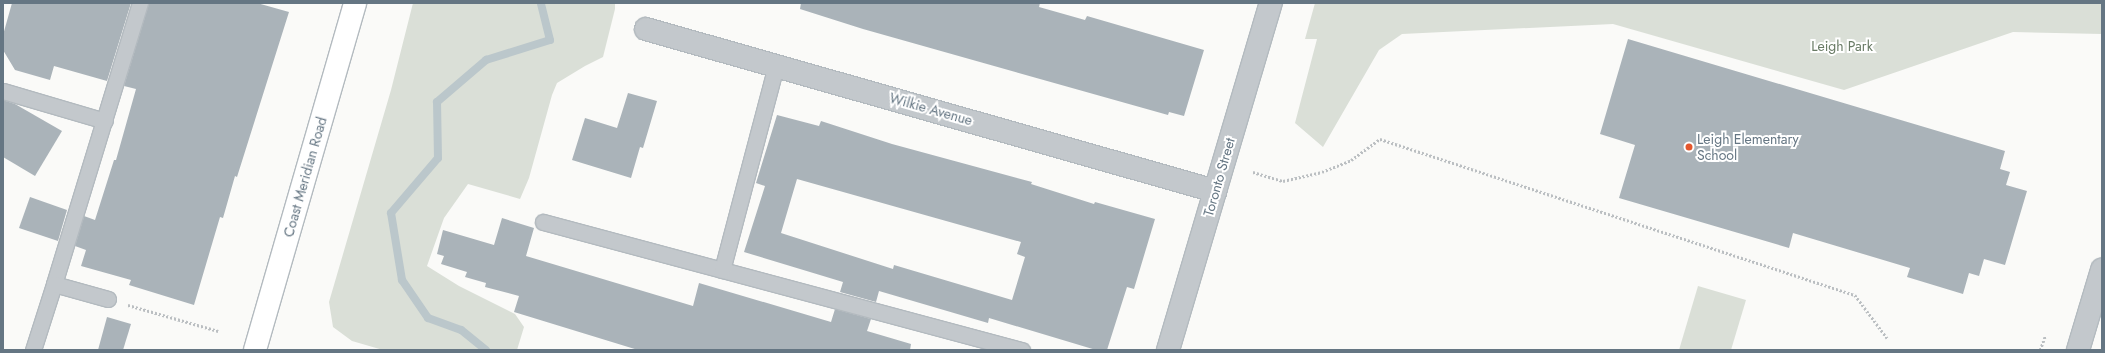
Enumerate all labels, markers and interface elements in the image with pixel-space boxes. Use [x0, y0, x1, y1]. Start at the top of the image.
park label: Leigh Park [1811, 38, 1873, 54]
street label: Wilkie Avenue [888, 89, 974, 129]
street label: Coast Meridian Road [280, 115, 330, 239]
place label: Leigh Elementary School [1697, 131, 1799, 164]
street label: Toronto Street [1200, 136, 1238, 218]
marker: Leigh Elementary School [1684, 142, 1694, 152]

